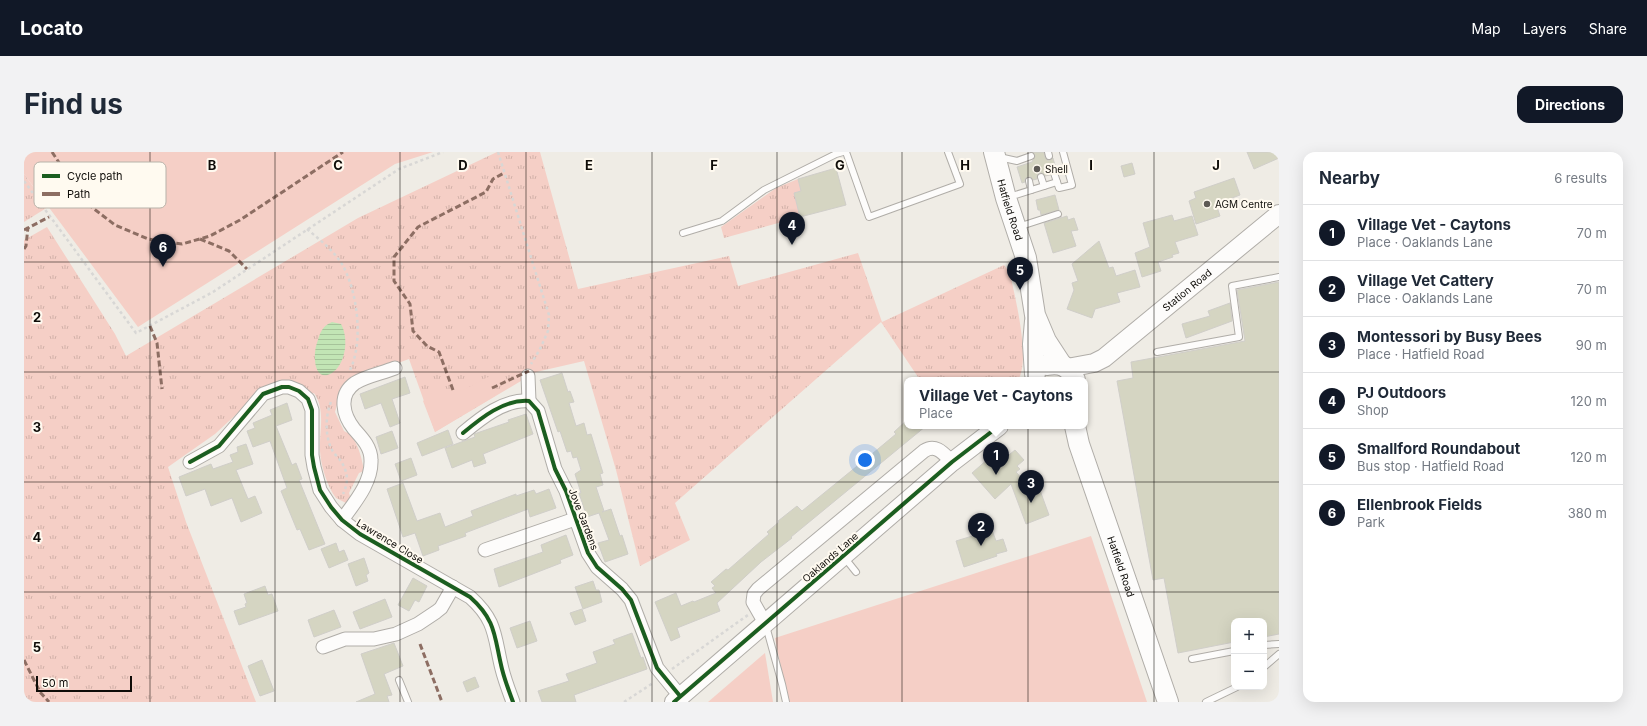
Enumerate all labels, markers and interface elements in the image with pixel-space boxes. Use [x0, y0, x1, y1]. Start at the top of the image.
text: Locato [20, 17, 83, 40]
text: Map [1472, 20, 1501, 37]
text: Layers [1523, 20, 1567, 37]
text: Share [1589, 20, 1627, 37]
button: Directions [1517, 86, 1623, 123]
text: Find us [24, 87, 123, 121]
text: B [208, 157, 217, 173]
text: C [333, 157, 343, 173]
text: D [458, 157, 468, 173]
text: E [585, 157, 593, 173]
text: F [710, 157, 718, 173]
text: G [835, 157, 845, 173]
text: H [960, 157, 970, 173]
text: I [1089, 157, 1093, 173]
text: J [1212, 157, 1220, 173]
legend [34, 162, 166, 208]
place label: Shell [1045, 163, 1068, 175]
marker: Shell [1032, 164, 1042, 174]
text: Nearby [1319, 168, 1380, 188]
text: Cycle path [67, 169, 123, 183]
text: 6 results [1554, 170, 1607, 186]
street label: Hatfield Road [995, 178, 1026, 242]
text: Path [67, 187, 90, 201]
place label: AGM Centre [1215, 198, 1273, 210]
marker: AGM Centre [1202, 199, 1212, 209]
pin: 4 [779, 212, 805, 245]
text: Village Vet - Caytons [1357, 215, 1511, 234]
text: 1 [1329, 225, 1335, 241]
text: 70 m [1577, 225, 1607, 241]
pin: 6 [150, 234, 176, 267]
text: Place · Oaklands Lane [1357, 234, 1493, 250]
pin: 5 [1007, 257, 1033, 290]
street label: Station Road [1160, 266, 1214, 313]
text: Village Vet Cattery [1357, 271, 1494, 290]
text: 2 [1328, 281, 1336, 297]
text: 70 m [1577, 281, 1607, 297]
text: Place · Oaklands Lane [1357, 290, 1493, 306]
text: 2 [33, 309, 41, 325]
text: Montessori by Busy Bees [1357, 327, 1542, 346]
text: 3 [1328, 337, 1336, 353]
text: 90 m [1576, 337, 1607, 353]
text: Place · Hatfield Road [1357, 346, 1484, 362]
popup [904, 377, 1088, 429]
text: PJ Outdoors [1357, 383, 1446, 402]
text: Village Vet - Caytons [919, 386, 1073, 405]
text: 4 [1328, 393, 1336, 409]
text: 120 m [1571, 393, 1607, 409]
text: Shop [1357, 402, 1389, 418]
text: Place [919, 405, 953, 421]
text: 3 [33, 419, 41, 435]
text: Smallford Roundabout [1357, 439, 1520, 458]
pin: 1 [983, 442, 1009, 475]
text: 5 [1328, 449, 1336, 465]
text: 120 m [1571, 449, 1607, 465]
your location [855, 450, 875, 470]
text: Bus stop · Hatfield Road [1357, 458, 1504, 474]
pin: 3 [1018, 470, 1044, 503]
street label: Jove Gardens [567, 486, 601, 552]
text: Ellenbrook Fields [1357, 495, 1482, 514]
text: 6 [1328, 505, 1336, 521]
text: 380 m [1568, 505, 1607, 521]
pin: 2 [968, 513, 994, 546]
text: Park [1357, 514, 1385, 530]
street label: Lawrence Close [354, 516, 426, 566]
text: 4 [33, 529, 42, 545]
street label: Oaklands Lane [800, 529, 860, 584]
street label: Hatfield Road [1105, 534, 1137, 598]
map controls [1231, 618, 1267, 690]
button: + [1231, 618, 1267, 654]
text: 5 [33, 639, 41, 655]
button: − [1231, 654, 1267, 690]
scale bar [36, 674, 132, 693]
text: 50 m [42, 676, 68, 690]

